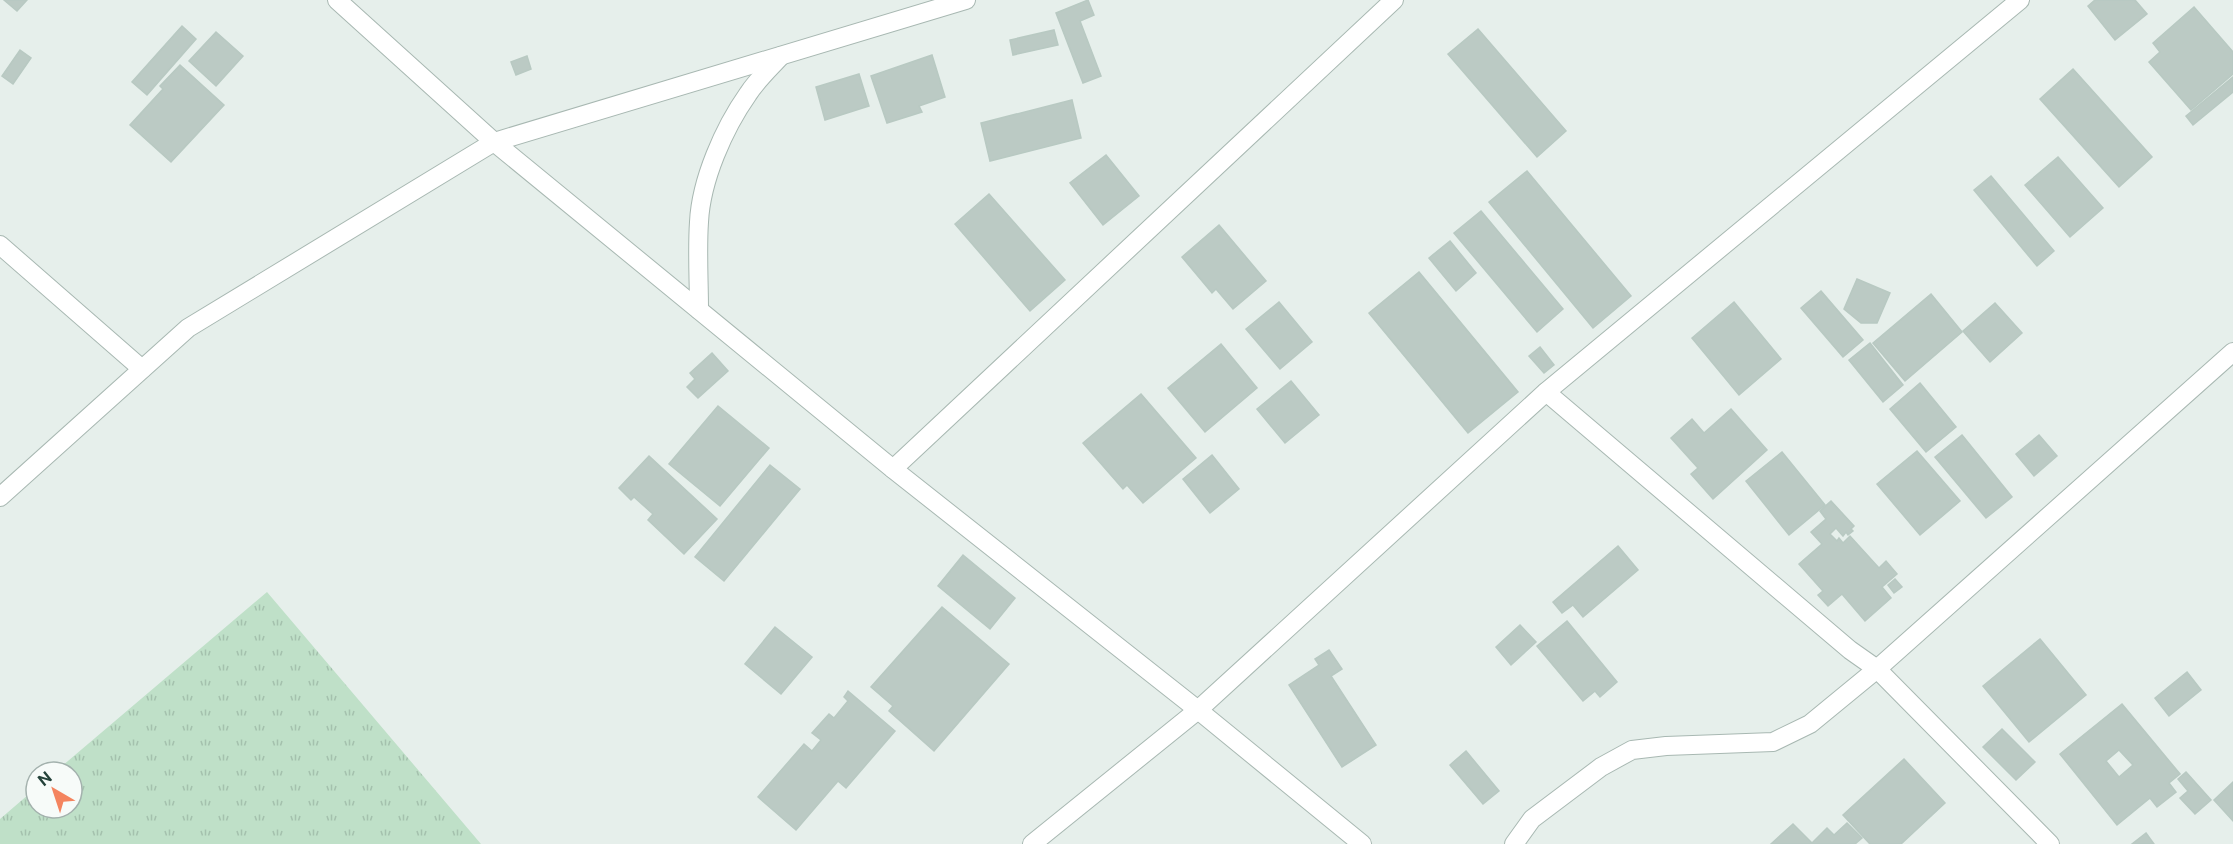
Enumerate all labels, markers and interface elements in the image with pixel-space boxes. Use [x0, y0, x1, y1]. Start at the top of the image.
north arrow [24, 760, 84, 820]
text: N [34, 767, 56, 790]

